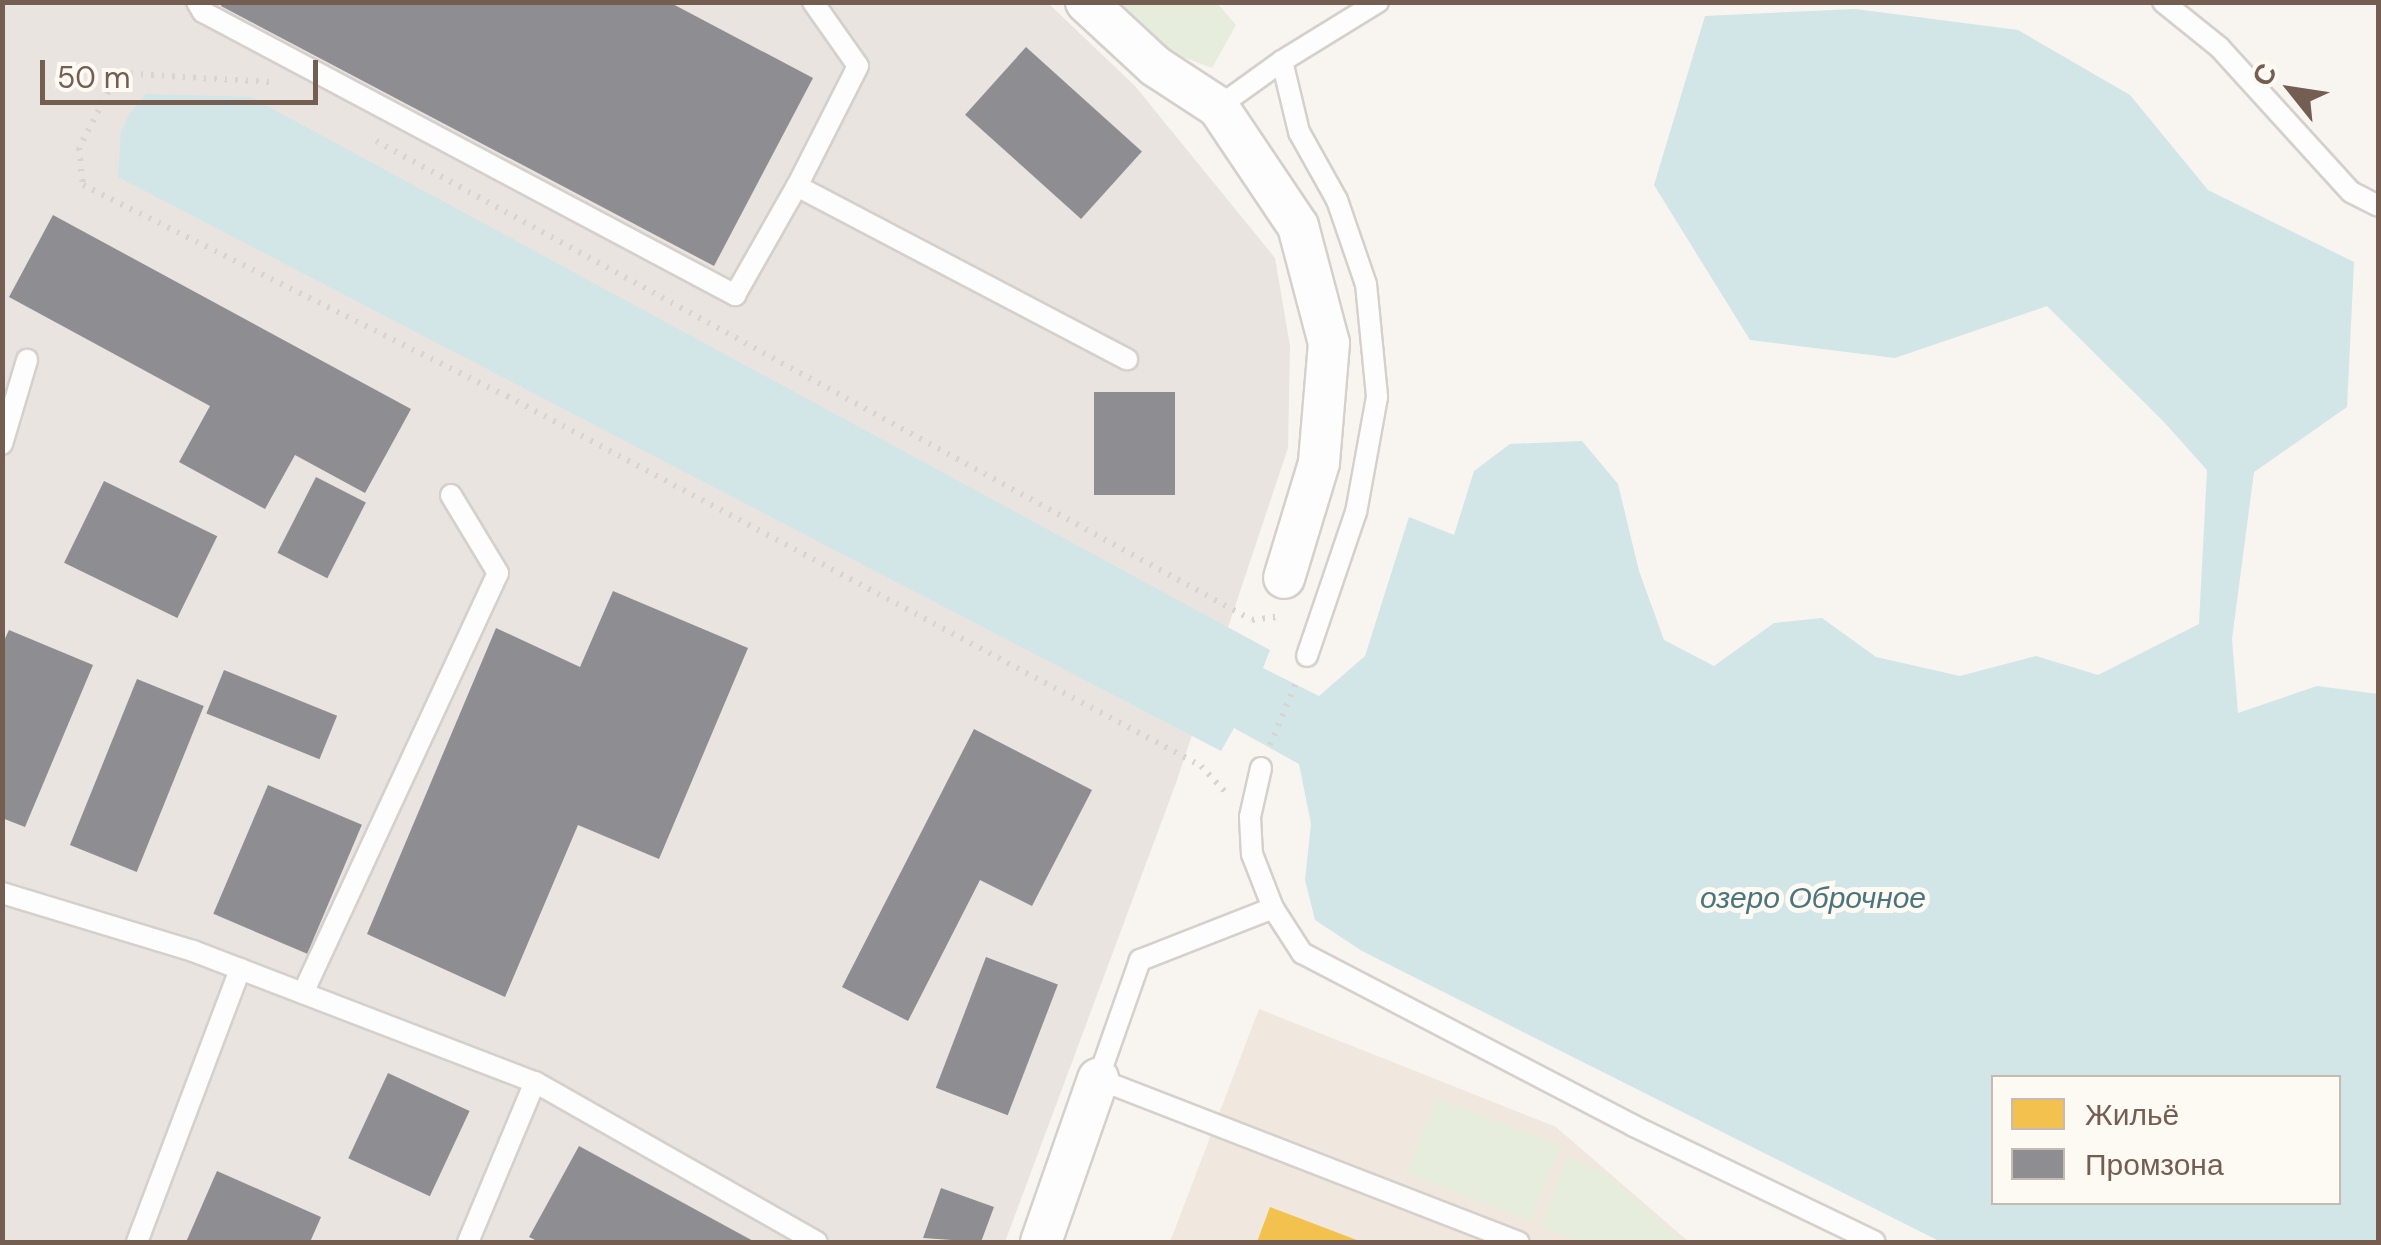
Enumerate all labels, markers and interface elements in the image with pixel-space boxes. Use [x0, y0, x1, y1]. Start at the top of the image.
scale bar [45, 40, 322, 102]
north arrow [2241, 40, 2341, 140]
text: С [2244, 57, 2286, 93]
text: 50 m [57, 58, 131, 97]
water label: озеро Оброчное [1700, 880, 1926, 916]
legend [1991, 1075, 2341, 1205]
text: Жильё [2085, 1095, 2179, 1134]
text: Промзона [2085, 1145, 2224, 1184]

